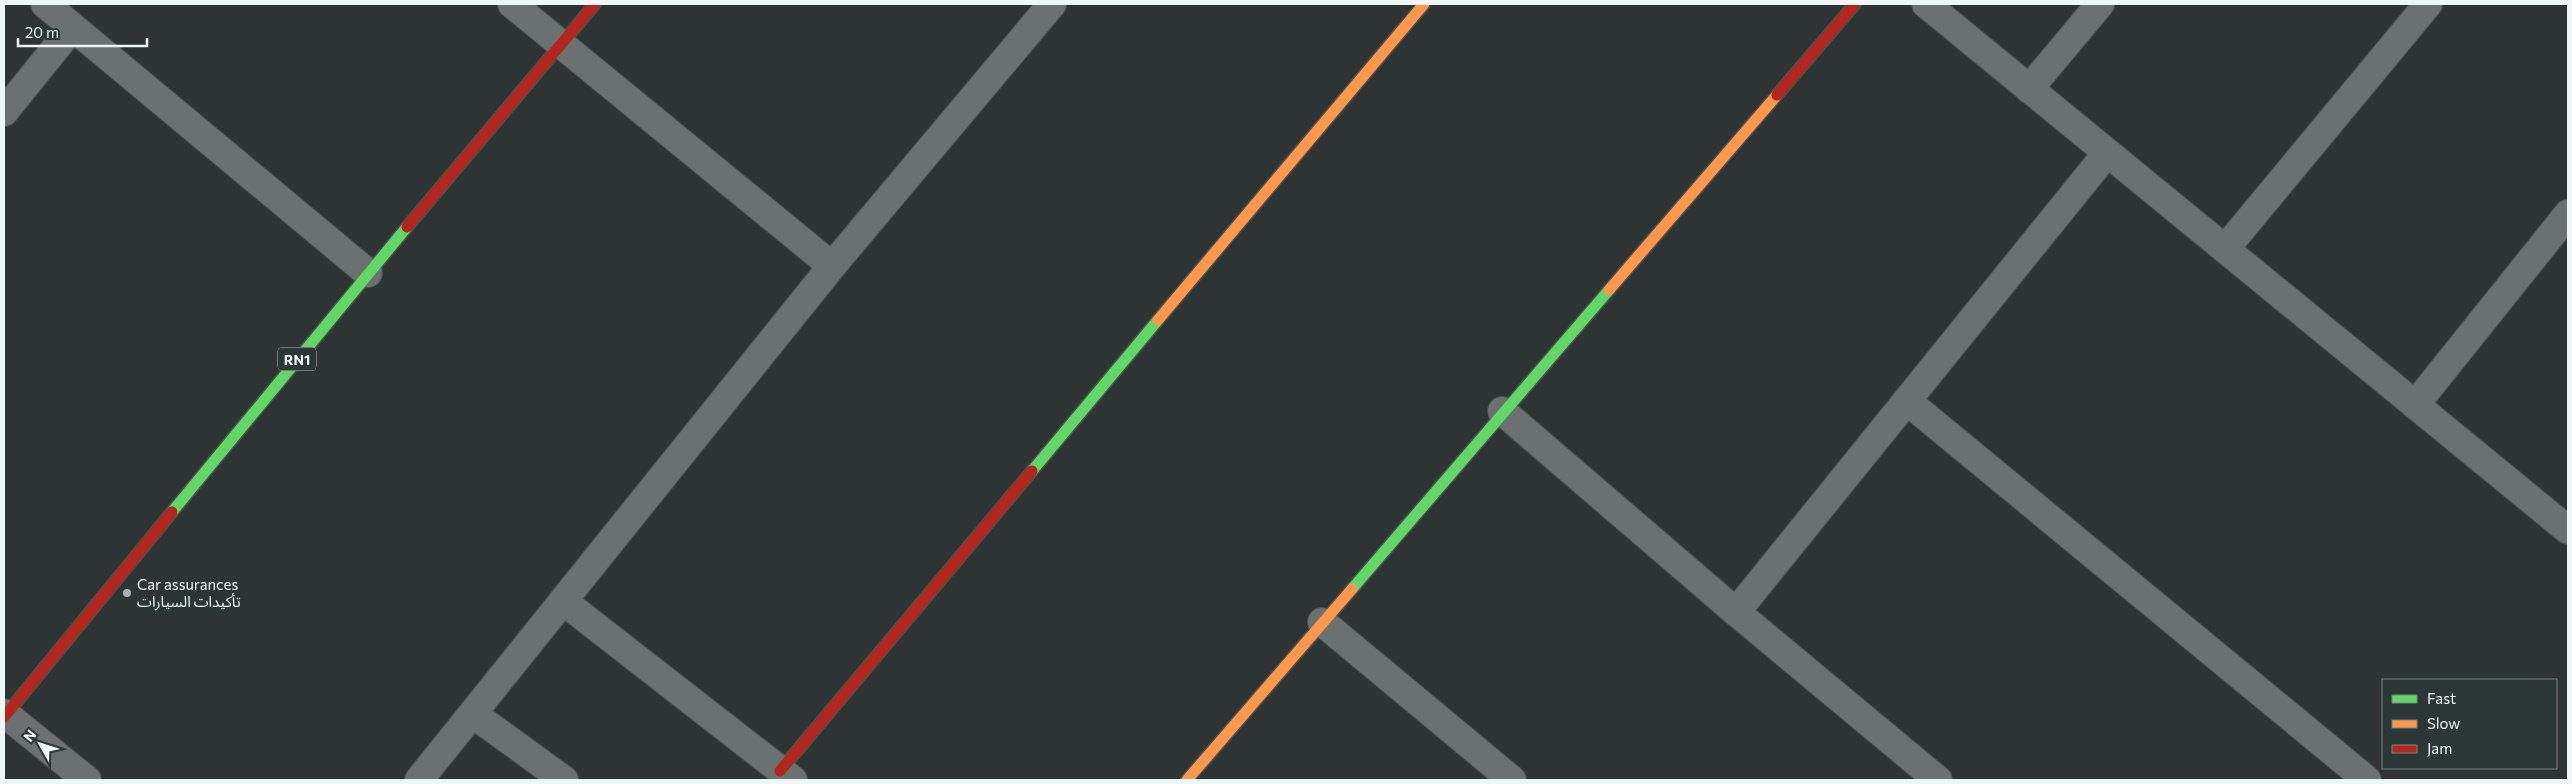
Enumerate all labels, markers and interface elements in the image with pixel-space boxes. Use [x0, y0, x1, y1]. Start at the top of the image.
scale bar [18, 15, 146, 47]
text: 20 m [25, 23, 59, 41]
road number: RN1 [278, 348, 316, 370]
place label: Car assurances تأكيدات السيارات [137, 575, 241, 611]
marker: Car assurances تأكيدات السيارات [121, 587, 133, 599]
legend [2382, 679, 2557, 769]
text: Fast [2427, 689, 2456, 707]
text: Slow [2427, 714, 2460, 732]
north arrow [15, 719, 65, 769]
text: N [20, 726, 39, 745]
text: Jam [2427, 739, 2452, 757]

